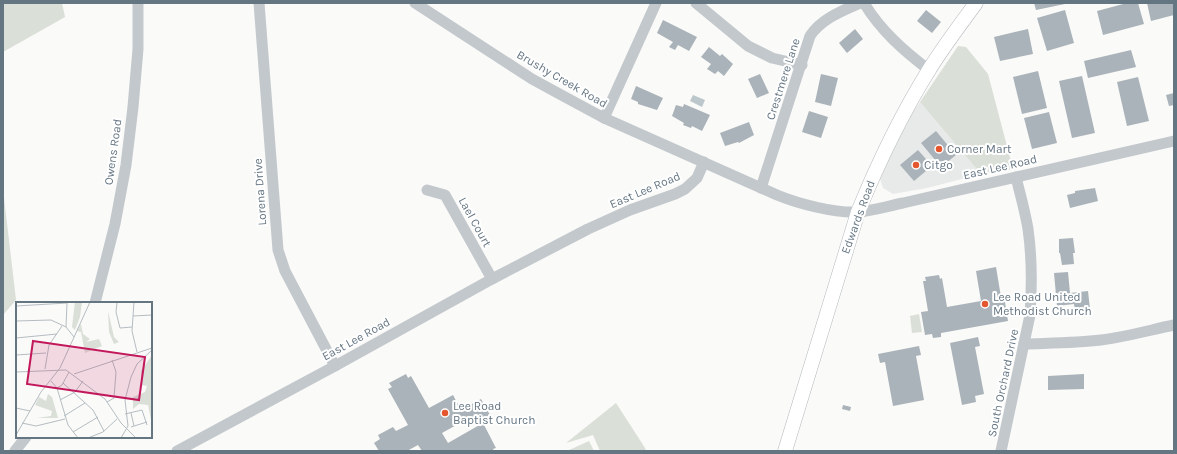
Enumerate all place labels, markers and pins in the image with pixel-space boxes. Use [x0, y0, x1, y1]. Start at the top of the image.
place label: Corner Mart [947, 142, 1012, 156]
marker: Corner Mart [934, 144, 944, 154]
place label: Citgo [924, 158, 953, 172]
marker: Citgo [911, 160, 921, 170]
place label: Lee Road United Methodist Church [993, 290, 1092, 318]
marker: Lee Road United Methodist Church [980, 299, 990, 309]
place label: Lee Road Baptist Church [453, 399, 535, 427]
marker: Lee Road Baptist Church [440, 408, 450, 418]

